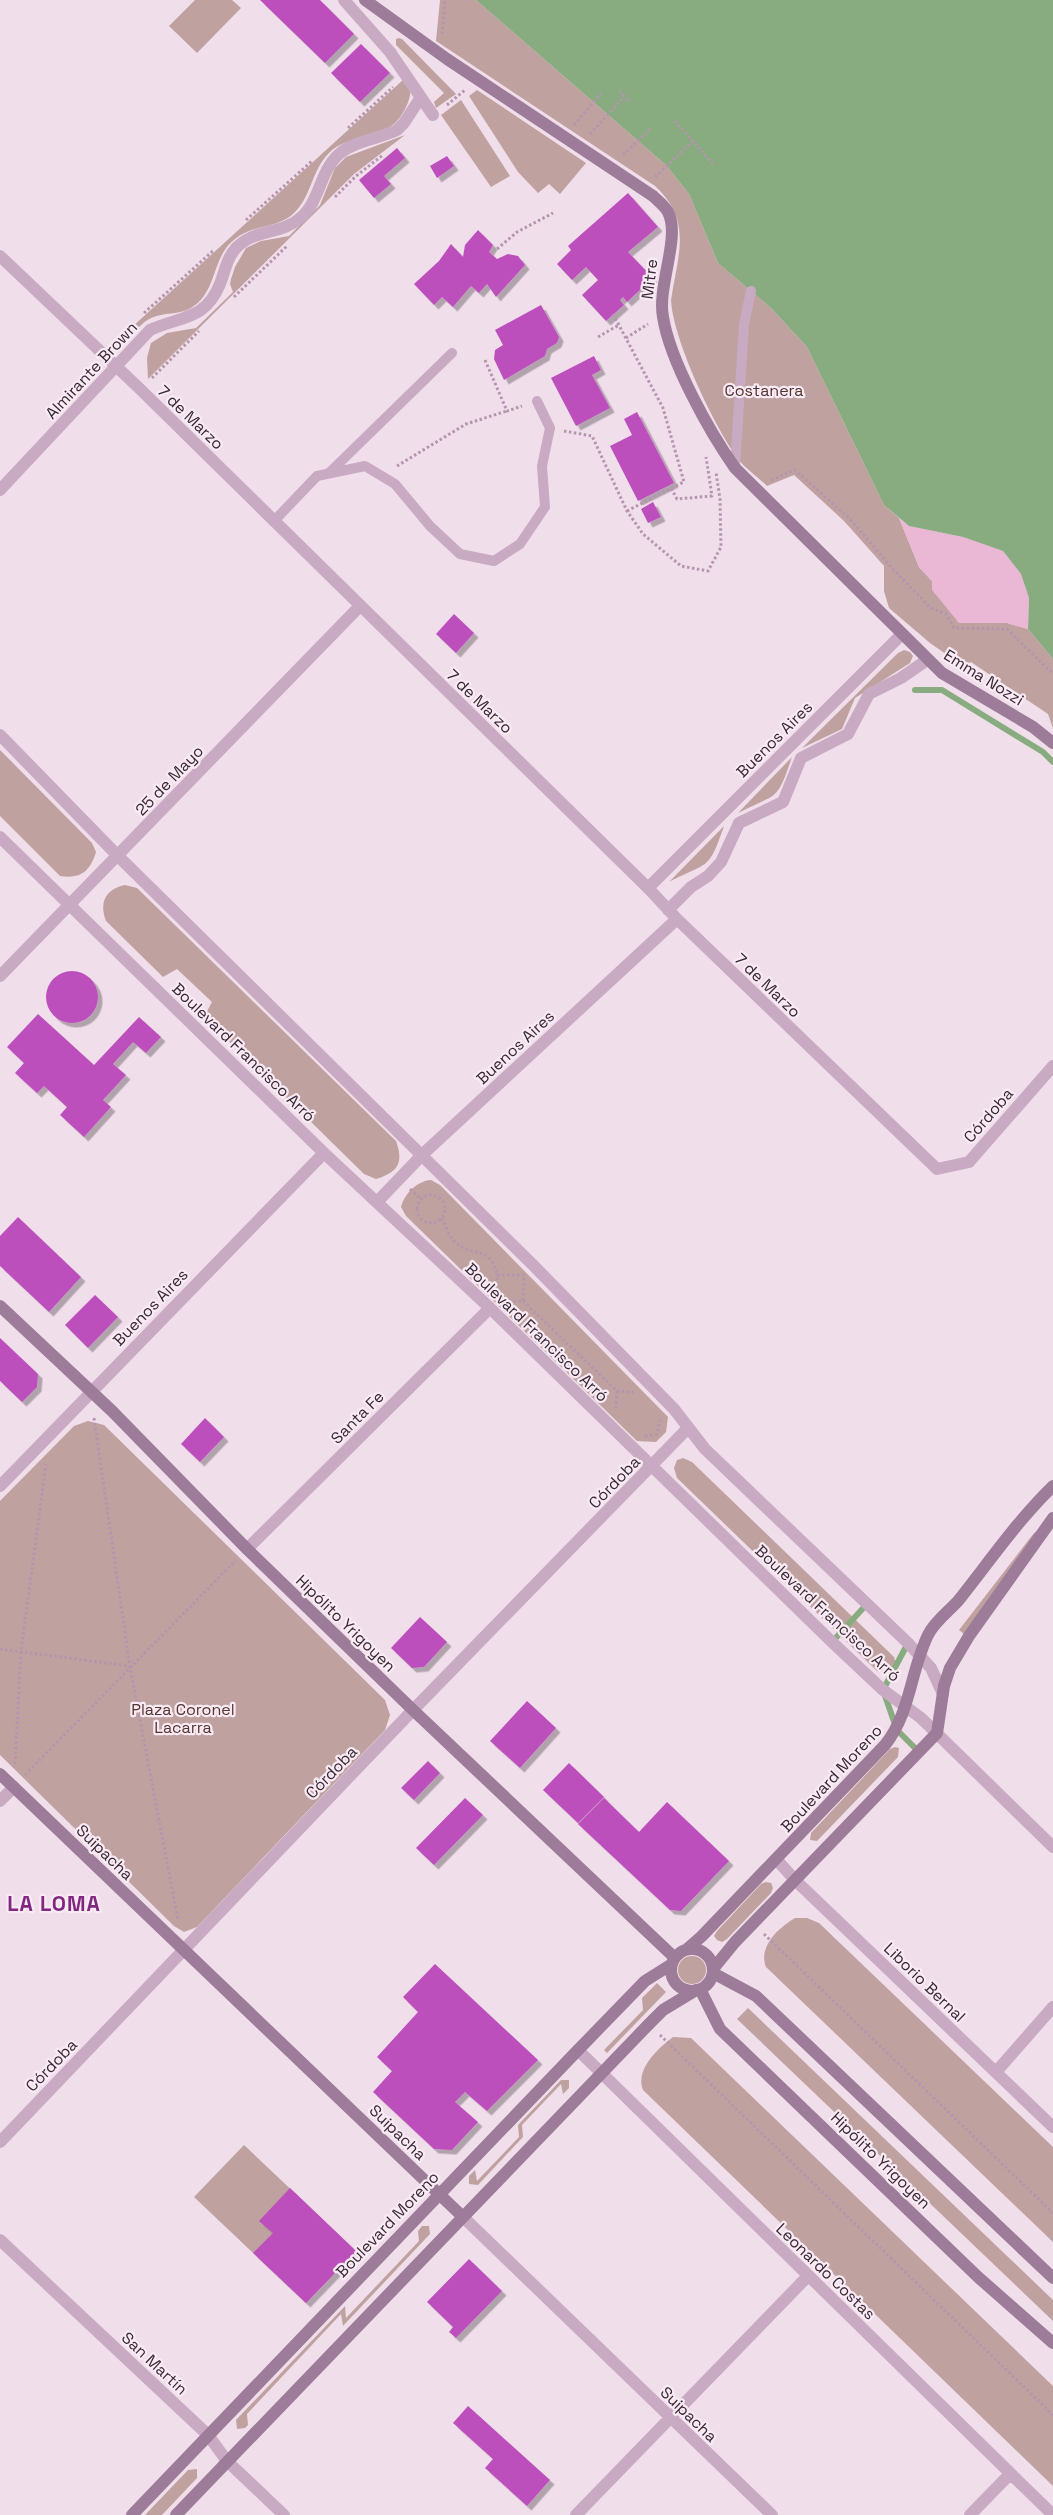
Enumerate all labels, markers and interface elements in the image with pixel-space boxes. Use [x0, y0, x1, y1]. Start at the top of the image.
street label: Mitre [637, 258, 662, 300]
street label: Almirante Brown [41, 317, 142, 423]
park label: Costanera [724, 380, 804, 401]
street label: 7 de Marzo [153, 381, 228, 454]
street label: Emma Nozzi [940, 644, 1028, 710]
street label: 7 de Marzo [442, 665, 517, 738]
street label: Buenos Aires [732, 697, 817, 782]
street label: 25 de Mayo [131, 741, 208, 820]
street label: 7 de Marzo [730, 949, 805, 1022]
street label: Boulevard Francisco Arró [167, 978, 320, 1126]
street label: Buenos Aires [472, 1006, 559, 1089]
street label: Córdoba [959, 1084, 1018, 1147]
street label: Boulevard Francisco Arró [460, 1258, 613, 1406]
street label: Buenos Aires [108, 1264, 192, 1350]
street label: Santa Fe [326, 1386, 389, 1449]
street label: Córdoba [584, 1451, 645, 1513]
street label: Boulevard Francisco Arró [750, 1540, 905, 1686]
street label: Hipólito Yrigoyen [291, 1570, 400, 1676]
park label: Plaza Coronel Lacarra [131, 1699, 235, 1738]
street label: Boulevard Moreno [776, 1720, 887, 1837]
street label: Córdoba [301, 1741, 362, 1803]
street label: Suipacha [72, 1820, 138, 1885]
district label: LA LOMA [7, 1890, 101, 1917]
street label: Liborio Bernal [879, 1938, 970, 2027]
street label: Córdoba [21, 2034, 82, 2096]
street label: Suipacha [365, 2100, 431, 2165]
street label: Hipólito Yrigoyen [826, 2107, 935, 2213]
street label: Boulevard Moreno [331, 2167, 443, 2282]
street label: Leonardo Costas [771, 2219, 880, 2324]
street label: San Martín [117, 2327, 192, 2399]
street label: Suipacha [656, 2382, 722, 2447]

